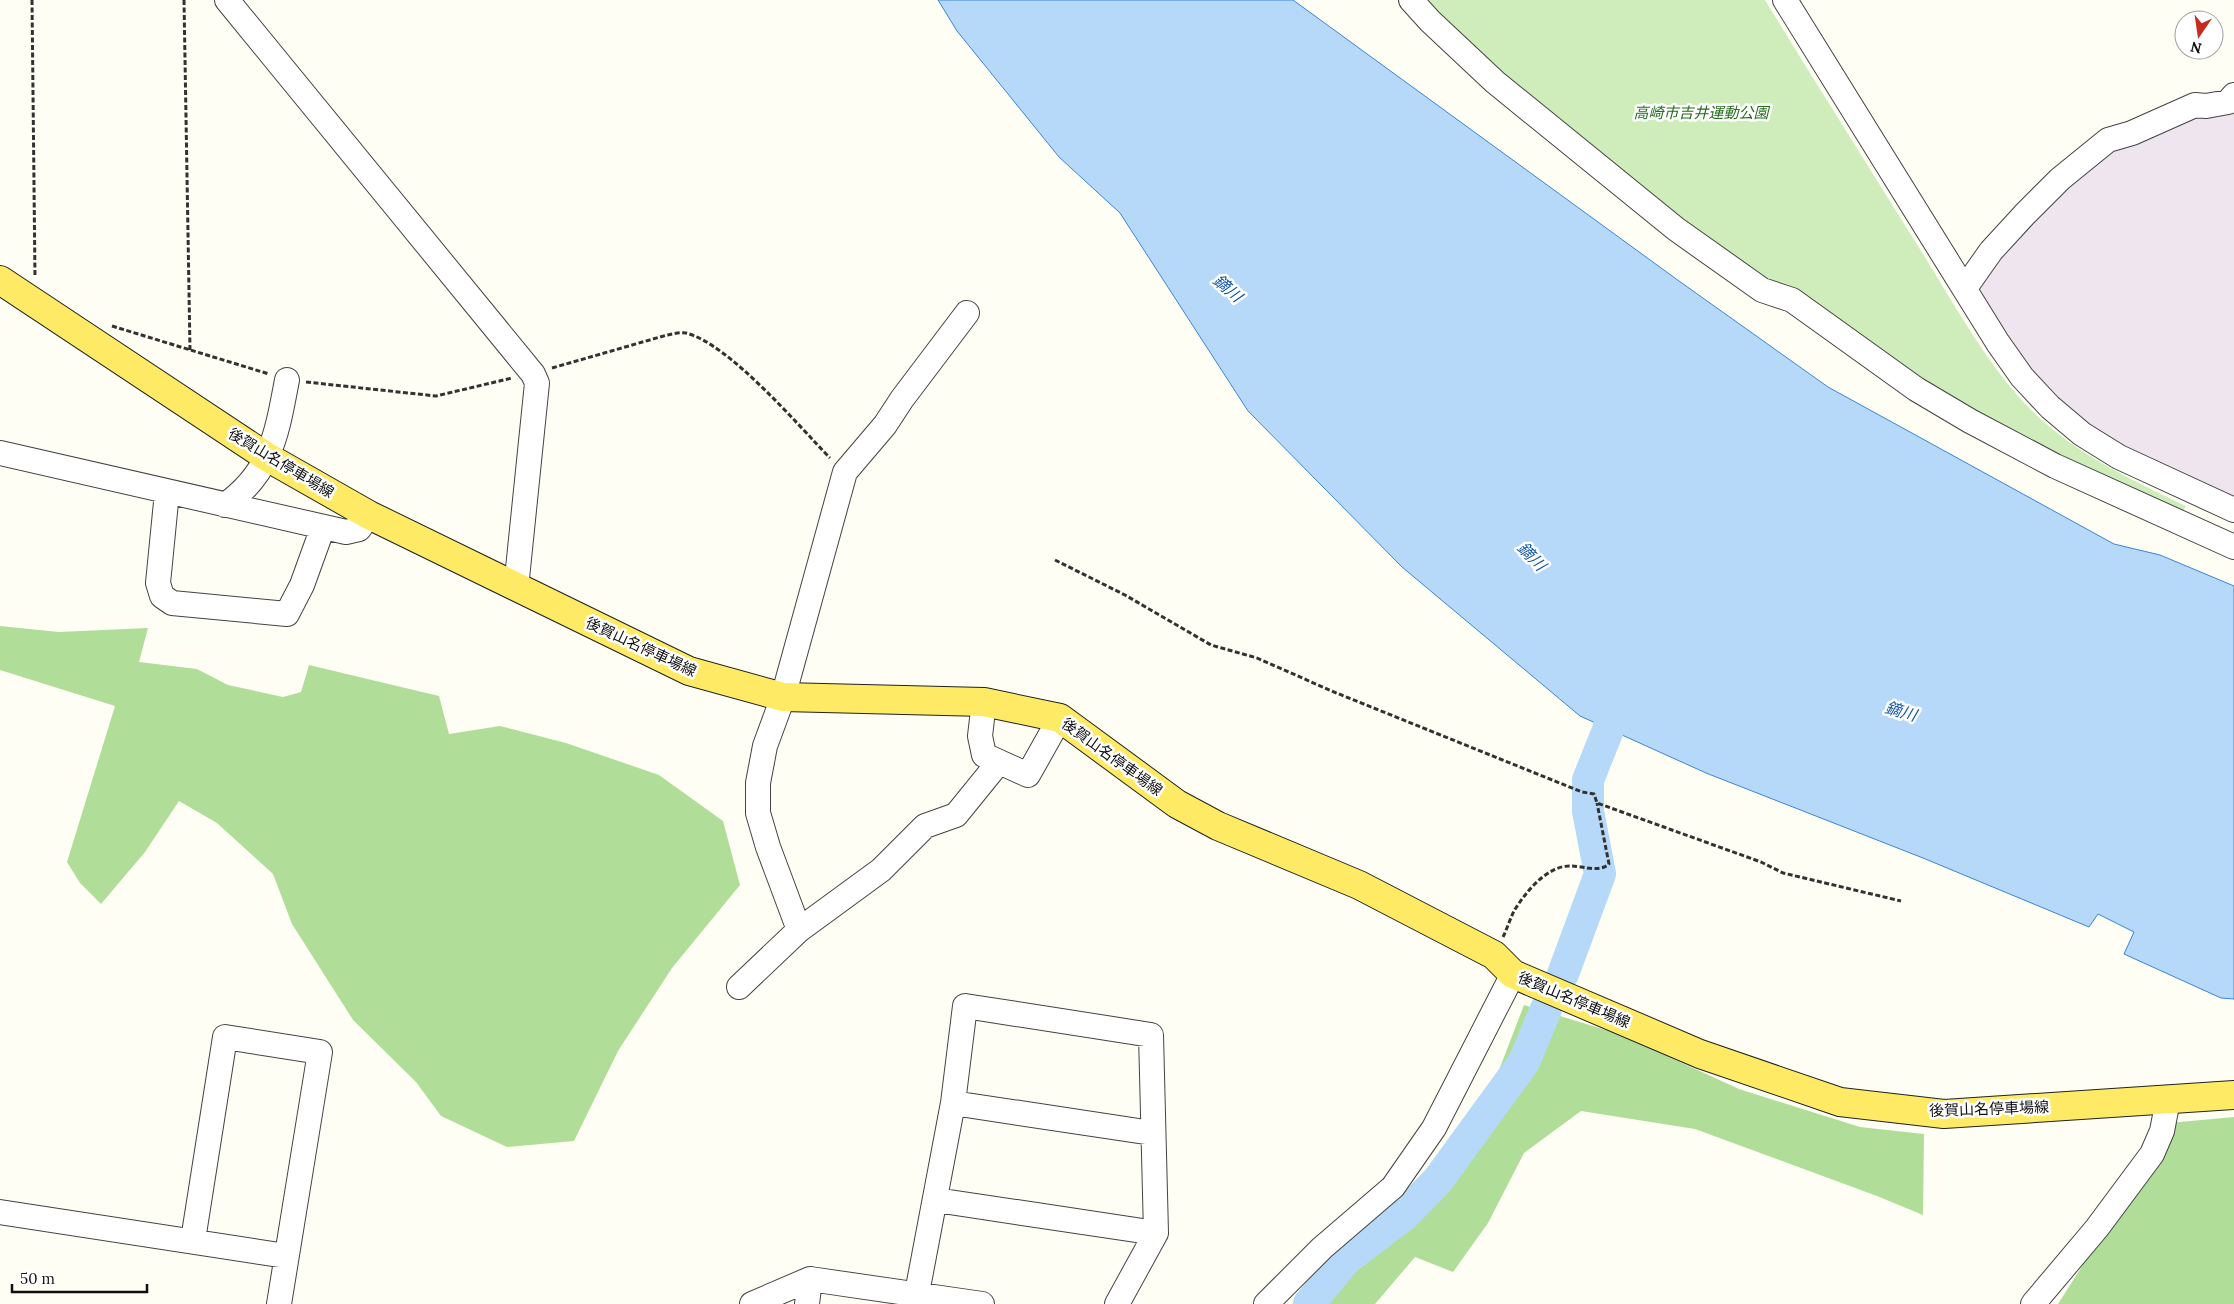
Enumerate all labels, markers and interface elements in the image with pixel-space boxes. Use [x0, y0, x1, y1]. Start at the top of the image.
north arrow [2174, 10, 2224, 60]
text: N [2189, 38, 2203, 58]
park label: 高崎市吉井運動公園 [1633, 103, 1770, 122]
water label: 鏑川 [1209, 270, 1248, 307]
street label: 後賀山名停車場線 [225, 424, 338, 502]
water label: 鏑川 [1514, 538, 1552, 576]
street label: 後賀山名停車場線 [583, 613, 700, 681]
water label: 鏑川 [1883, 697, 1921, 726]
street label: 後賀山名停車場線 [1058, 714, 1166, 800]
street label: 後賀山名停車場線 [1515, 967, 1633, 1032]
street label: 後賀山名停車場線 [1929, 1097, 2049, 1120]
scale bar [12, 1262, 148, 1294]
text: 50 m [20, 1269, 55, 1288]

